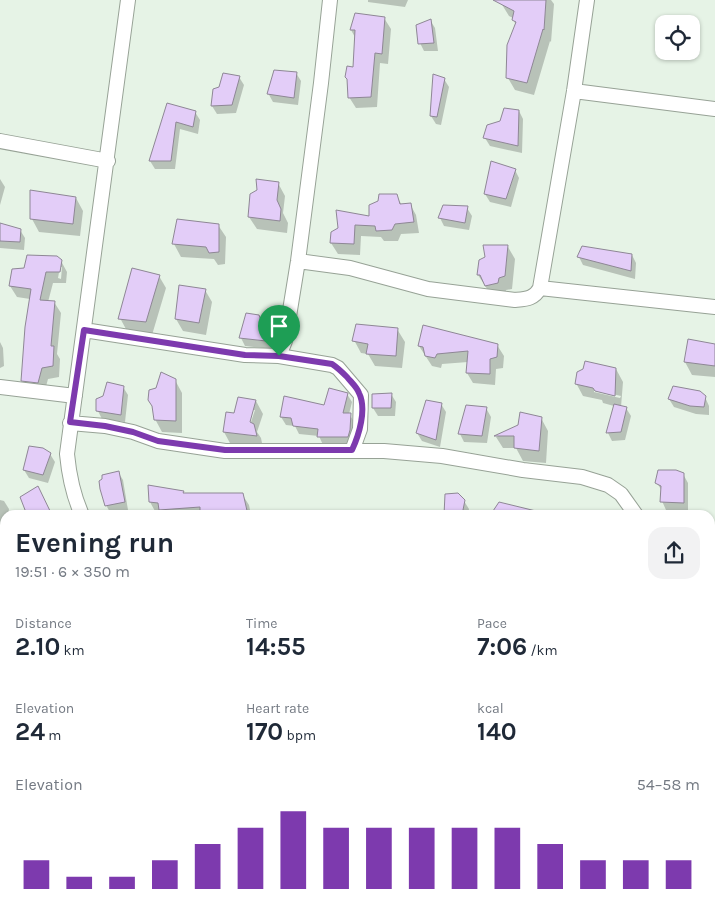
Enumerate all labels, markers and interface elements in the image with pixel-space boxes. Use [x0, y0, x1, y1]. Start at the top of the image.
map controls [655, 15, 700, 60]
button: locate [655, 15, 700, 60]
pin [258, 305, 300, 356]
icon: arrive [265, 312, 293, 340]
text: Evening run [15, 526, 174, 559]
button: share [648, 527, 700, 579]
text: 19:51 · 6 × 350 m [15, 562, 130, 581]
text: Distance [15, 615, 72, 632]
text: Time [246, 615, 277, 632]
text: Pace [477, 615, 507, 632]
text: 2.10 [15, 632, 60, 661]
text: 14:55 [246, 632, 306, 661]
text: 7:06 [477, 632, 527, 661]
text: km [60, 642, 85, 659]
text: /km [527, 642, 558, 659]
text: Elevation [15, 700, 74, 717]
text: Heart rate [246, 700, 309, 717]
text: kcal [477, 700, 504, 717]
text: 24 [15, 717, 45, 746]
text: 170 [246, 717, 283, 746]
text: 140 [477, 717, 517, 746]
text: m [45, 727, 61, 744]
text: bpm [283, 727, 316, 744]
text: Elevation [15, 775, 83, 794]
text: 54–58 m [637, 775, 700, 794]

